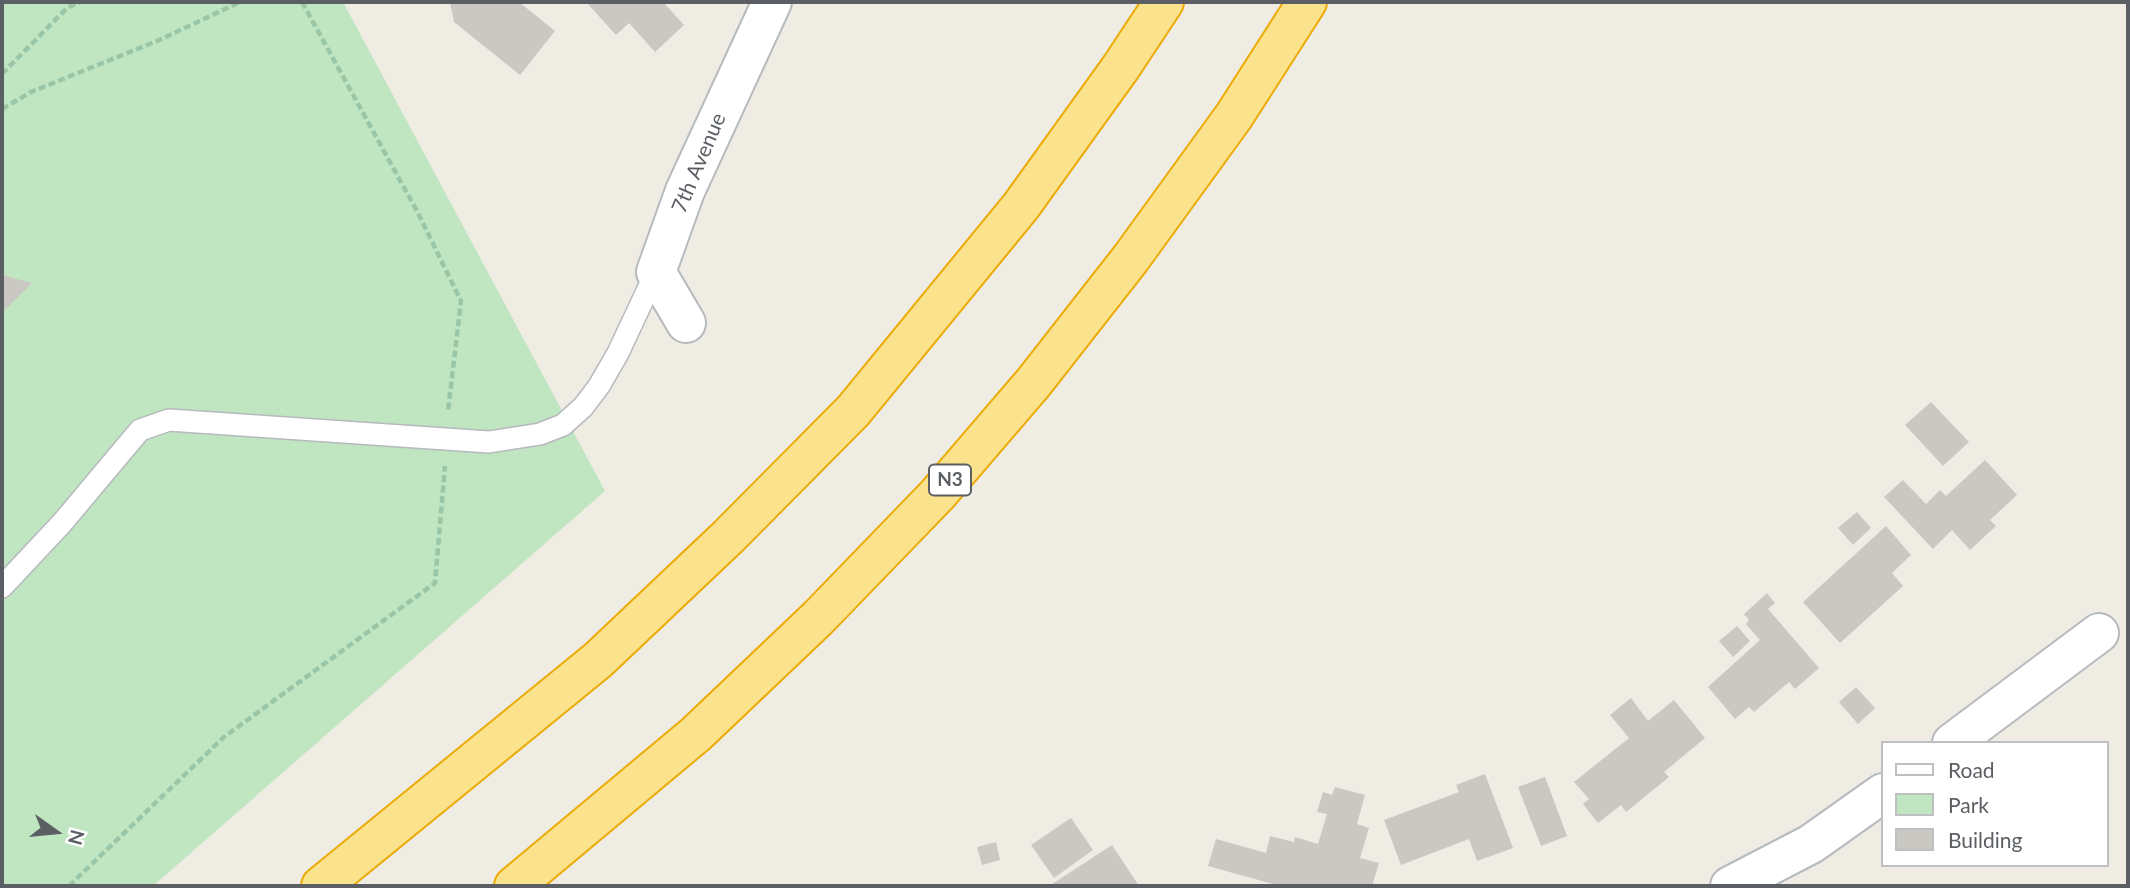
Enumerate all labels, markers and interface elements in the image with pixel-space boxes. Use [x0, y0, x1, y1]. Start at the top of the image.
street label: 7th Avenue [667, 109, 731, 217]
road number: N3 [929, 464, 971, 495]
legend [1882, 741, 2109, 867]
text: Road [1948, 757, 1995, 782]
text: Park [1948, 792, 1989, 817]
north arrow [21, 797, 91, 867]
text: Building [1948, 827, 2023, 852]
text: N [64, 828, 90, 848]

